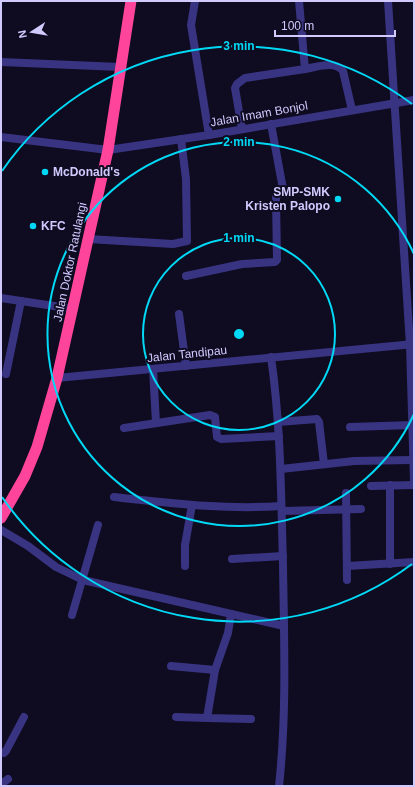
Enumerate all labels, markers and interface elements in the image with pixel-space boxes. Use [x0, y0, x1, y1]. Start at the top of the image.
north arrow [12, 12, 52, 52]
scale bar [275, 12, 395, 38]
text: 100 m [281, 19, 314, 33]
text: N [16, 29, 29, 39]
text: 3 min [223, 39, 255, 53]
street label: Jalan Imam Bonjol [209, 99, 309, 129]
text: 2 min [223, 135, 255, 149]
place label: McDonald's [53, 165, 120, 179]
marker: McDonald's [40, 167, 50, 177]
place label: SMP-SMK Kristen Palopo [245, 185, 330, 213]
marker: SMP-SMK Kristen Palopo [333, 194, 343, 204]
street label: Jalan Doktor Ratulangi [51, 201, 89, 323]
place label: KFC [41, 219, 66, 233]
marker: KFC [28, 221, 38, 231]
text: 1 min [223, 231, 255, 245]
centre of rings [232, 327, 246, 341]
street label: Jalan Tandipau [146, 343, 228, 365]

